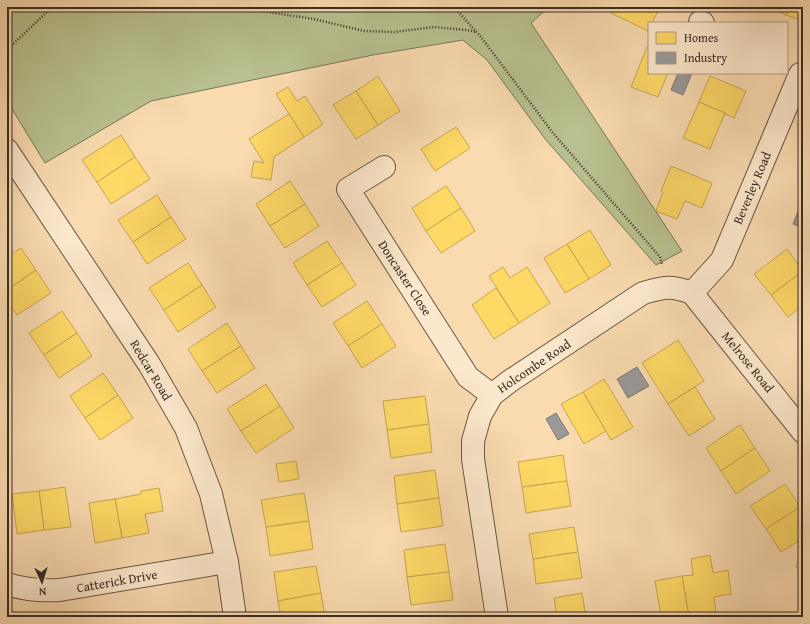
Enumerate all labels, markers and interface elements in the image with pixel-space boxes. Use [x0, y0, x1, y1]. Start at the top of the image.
legend [648, 22, 788, 74]
text: Homes [684, 29, 719, 46]
text: Industry [684, 49, 727, 66]
street label: Beverley Road [728, 149, 776, 227]
street label: Doncaster Close [373, 237, 437, 319]
street label: Melrose Road [717, 327, 779, 397]
street label: Holcombe Road [494, 334, 575, 398]
street label: Redcar Road [125, 336, 177, 404]
north arrow [22, 562, 62, 602]
street label: Catterick Drive [75, 565, 159, 597]
text: N [38, 584, 47, 600]

